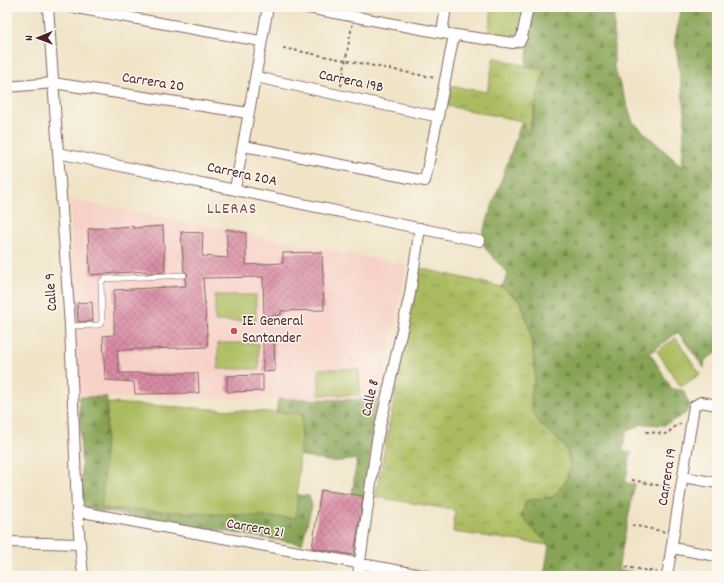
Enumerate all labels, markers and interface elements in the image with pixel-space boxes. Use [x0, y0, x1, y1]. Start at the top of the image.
north arrow [18, 18, 58, 58]
text: N [22, 35, 38, 41]
street label: Carrera 19B [317, 64, 385, 100]
street label: Carrera 20 [120, 67, 186, 99]
street label: Carrera 20A [205, 157, 279, 193]
district label: LLERAS [207, 198, 257, 221]
street label: Calle 9 [40, 272, 64, 312]
place label: IE. General Santander [242, 311, 304, 350]
marker: IE. General Santander [229, 326, 239, 336]
street label: Calle 8 [356, 377, 386, 419]
street label: Carrera 19 [653, 446, 683, 508]
street label: Carrera 21 [224, 513, 286, 545]

